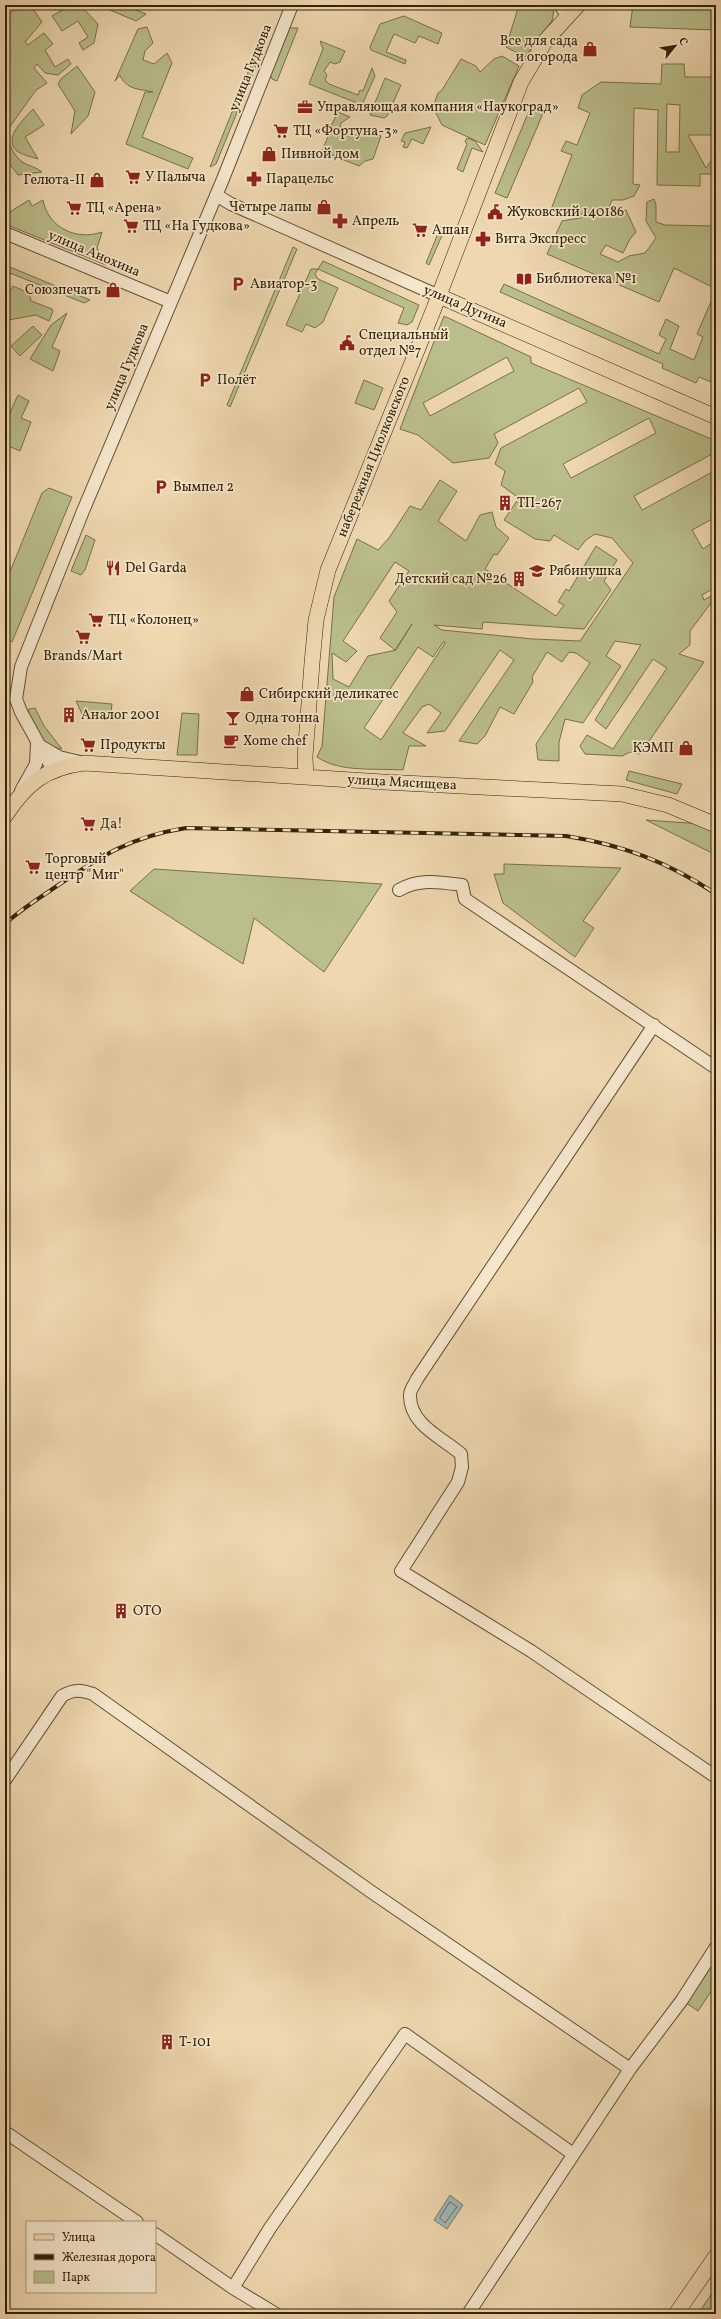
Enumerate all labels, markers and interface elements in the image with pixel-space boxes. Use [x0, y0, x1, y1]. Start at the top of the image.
street label: улица Гудкова [225, 21, 277, 115]
north arrow [655, 26, 695, 66]
place label: Все для сада и огорода [500, 32, 578, 67]
text: С [674, 35, 691, 49]
shop icon: Все для сада и огорода [581, 40, 599, 58]
office icon: Управляющая компания «Наукоград» [296, 98, 314, 116]
place label: Управляющая компания «Наукоград» [317, 98, 559, 117]
supermarket icon: ТЦ «Фортуна-3» [272, 122, 290, 140]
place label: ТЦ «Фортуна-3» [293, 122, 399, 141]
shop icon: Пивной дом [260, 145, 278, 163]
place label: Пивной дом [281, 145, 359, 164]
supermarket icon: У Палыча [124, 168, 142, 186]
place label: У Палыча [145, 168, 206, 187]
pharmacy icon: Парацельс [245, 170, 263, 188]
place label: Парацельс [266, 170, 334, 189]
place label: Гелюта-II [24, 171, 85, 190]
shop icon: Гелюта-II [88, 171, 106, 189]
place label: Четыре лапы [229, 198, 312, 217]
shop icon: Четыре лапы [315, 198, 333, 216]
supermarket icon: ТЦ «Арена» [65, 199, 83, 217]
place label: ТЦ «Арена» [86, 199, 162, 218]
public building icon: Жуковский 140186 [486, 203, 504, 221]
place label: Жуковский 140186 [507, 203, 624, 222]
pharmacy icon: Апрель [331, 212, 349, 230]
place label: Апрель [352, 212, 399, 231]
supermarket icon: ТЦ «На Гудкова» [122, 217, 140, 235]
place label: ТЦ «На Гудкова» [143, 217, 250, 236]
supermarket icon: Ашан [411, 221, 429, 239]
place label: Ашан [432, 221, 469, 240]
street label: улица Анохина [45, 226, 143, 282]
pharmacy icon: Вита Экспресс [474, 230, 492, 248]
place label: Вита Экспресс [495, 230, 586, 249]
library icon: Библиотека №1 [515, 270, 533, 288]
place label: Библиотека №1 [536, 270, 637, 289]
parking icon: Авиатор-3 [229, 275, 247, 293]
place label: Авиатор-3 [250, 275, 317, 294]
place label: Союзпечать [25, 281, 101, 300]
shop icon: Союзпечать [104, 281, 122, 299]
street label: улица Дугина [420, 281, 510, 333]
street label: улица Гудкова [100, 321, 154, 413]
place label: Специальный отдел №7 [359, 326, 449, 361]
public building icon: Специальный отдел №7 [338, 334, 356, 352]
parking icon: Полёт [196, 371, 214, 389]
place label: Полёт [217, 371, 256, 390]
street label: набережная Циолковского [333, 374, 415, 540]
parking icon: Вымпел 2 [152, 478, 170, 496]
place label: Вымпел 2 [173, 478, 234, 497]
building icon: ТП-267 [496, 494, 514, 512]
place label: ТП-267 [517, 494, 562, 513]
restaurant icon: Del Garda [104, 559, 122, 577]
place label: Del Garda [125, 559, 187, 578]
school or university icon: Рябинушка [528, 562, 546, 580]
place label: Рябинушка [549, 562, 622, 581]
place label: Детский сад №26 [395, 570, 507, 589]
building icon: Детский сад №26 [510, 570, 528, 588]
supermarket icon: ТЦ «Колонец» [87, 611, 105, 629]
place label: ТЦ «Колонец» [108, 611, 199, 630]
supermarket icon: Brands/Mart [74, 628, 92, 646]
place label: Brands/Mart [43, 647, 123, 666]
shop icon: Сибирский деликатес [238, 685, 256, 703]
place label: Сибирский деликатес [259, 685, 399, 704]
building icon: Аналог 2001 [60, 706, 78, 724]
place label: Аналог 2001 [81, 706, 160, 725]
bar icon: Одна тонна [224, 709, 242, 727]
place label: Одна тонна [245, 709, 320, 728]
cafe icon: Xome chef [222, 732, 240, 750]
place label: Xome chef [243, 732, 308, 751]
supermarket icon: Продукты [79, 736, 97, 754]
place label: Продукты [100, 736, 166, 755]
place label: КЭМП [632, 739, 674, 758]
shop icon: КЭМП [677, 739, 695, 757]
street label: улица Мясищева [347, 771, 457, 795]
supermarket icon: Да! [79, 815, 97, 833]
place label: Да! [100, 815, 123, 834]
place label: Торговый центр "Миг" [45, 850, 124, 885]
supermarket icon: Торговый центр "Миг" [24, 858, 42, 876]
building icon: ОТО [112, 1602, 130, 1620]
place label: ОТО [133, 1602, 161, 1621]
building icon: Т-101 [158, 2033, 176, 2051]
place label: Т-101 [179, 2033, 211, 2052]
legend [26, 2221, 156, 2293]
text: Улица [62, 2230, 95, 2246]
text: Железная дорога [62, 2250, 156, 2266]
text: Парк [62, 2270, 90, 2286]

